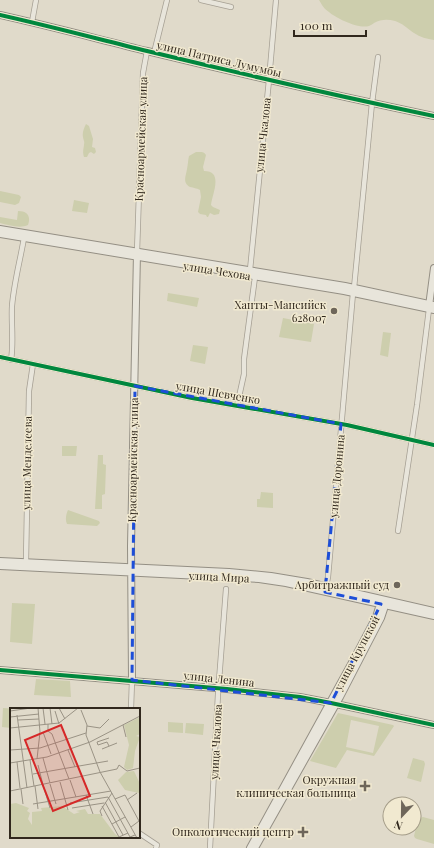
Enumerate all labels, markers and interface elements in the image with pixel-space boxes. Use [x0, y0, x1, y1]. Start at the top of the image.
scale bar [294, 12, 366, 38]
text: 100 m [300, 17, 333, 33]
street label: улица Патриса Лумумбы [154, 37, 284, 80]
street label: Красноармейская улица [131, 76, 150, 202]
street label: улица Чкалова [251, 96, 274, 174]
street label: улица Чехова [181, 258, 252, 283]
place label: Ханты-Мансийск 628007 [235, 297, 327, 325]
marker: Ханты-Мансийск 628007 [329, 306, 339, 316]
street label: улица Шевченко [174, 378, 261, 407]
street label: Красноармейская улица [124, 397, 141, 523]
street label: улица Менделеева [18, 415, 35, 511]
street label: улица Доронина [325, 433, 348, 519]
street label: улица Мира [187, 567, 250, 586]
place label: Арбитражный суд [294, 577, 389, 592]
marker: Арбитражный суд [392, 580, 402, 590]
street label: улица Крупской [330, 613, 383, 694]
street label: улица Ленина [182, 667, 256, 690]
street label: улица Чкалова [206, 703, 225, 781]
inset map [10, 708, 140, 838]
place label: Окружная клиническая больница [236, 772, 357, 800]
marker: Окружная клиническая больница [359, 780, 371, 792]
north arrow [382, 796, 422, 836]
text: N [392, 817, 405, 834]
place label: Онкологический центр [172, 824, 294, 839]
marker: Онкологический центр [297, 826, 309, 838]

